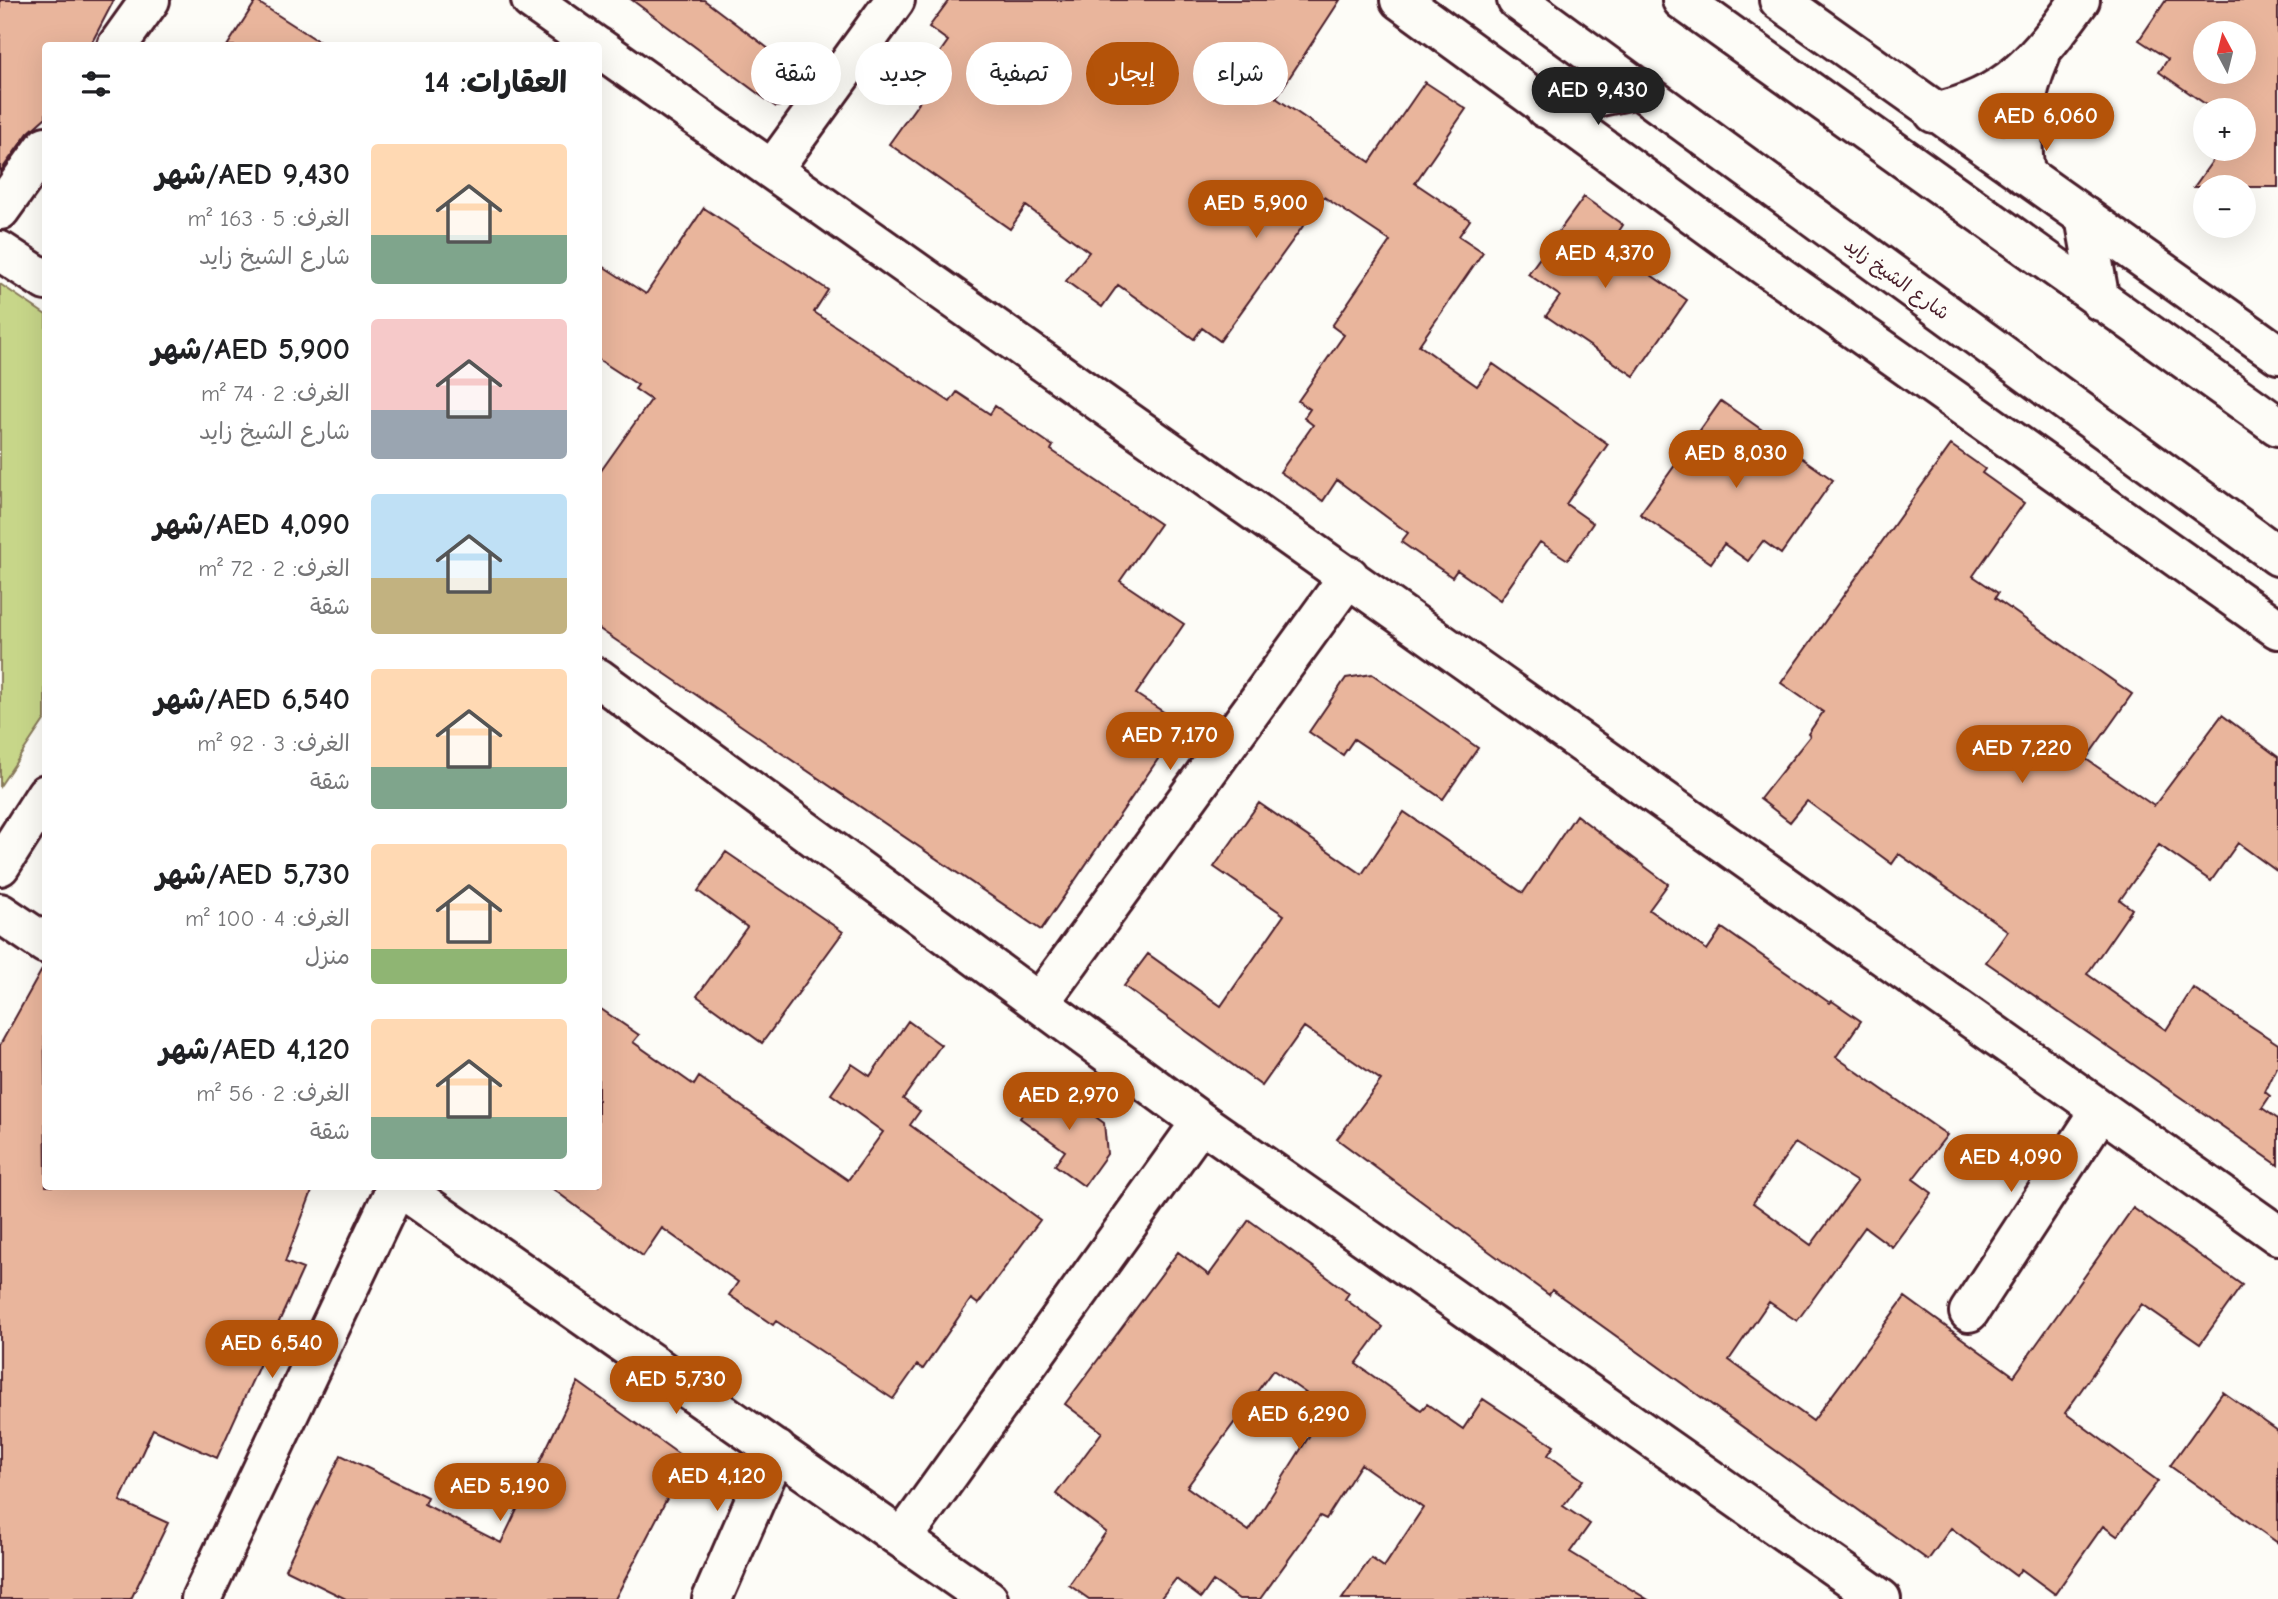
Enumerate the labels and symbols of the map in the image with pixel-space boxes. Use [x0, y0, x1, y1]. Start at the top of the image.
north arrow [2193, 21, 2256, 84]
pin: AED 9,430 [1518, 68, 1678, 127]
pin: AED 6,060 [1966, 94, 2126, 153]
pin: AED 5,900 [1176, 180, 1336, 240]
pin: AED 4,370 [1525, 230, 1685, 290]
street label: شارع الشيخ زايد [1838, 233, 1953, 326]
pin: AED 8,030 [1656, 430, 1816, 490]
pin: AED 7,170 [1090, 712, 1250, 772]
pin: AED 7,220 [1942, 726, 2102, 785]
pin: AED 2,970 [989, 1072, 1149, 1132]
pin: AED 4,090 [1931, 1134, 2091, 1194]
pin: AED 6,540 [192, 1320, 352, 1380]
pin: AED 5,730 [596, 1356, 756, 1416]
pin: AED 6,290 [1219, 1392, 1379, 1451]
pin: AED 4,120 [637, 1454, 797, 1513]
pin: AED 5,190 [420, 1464, 580, 1523]

